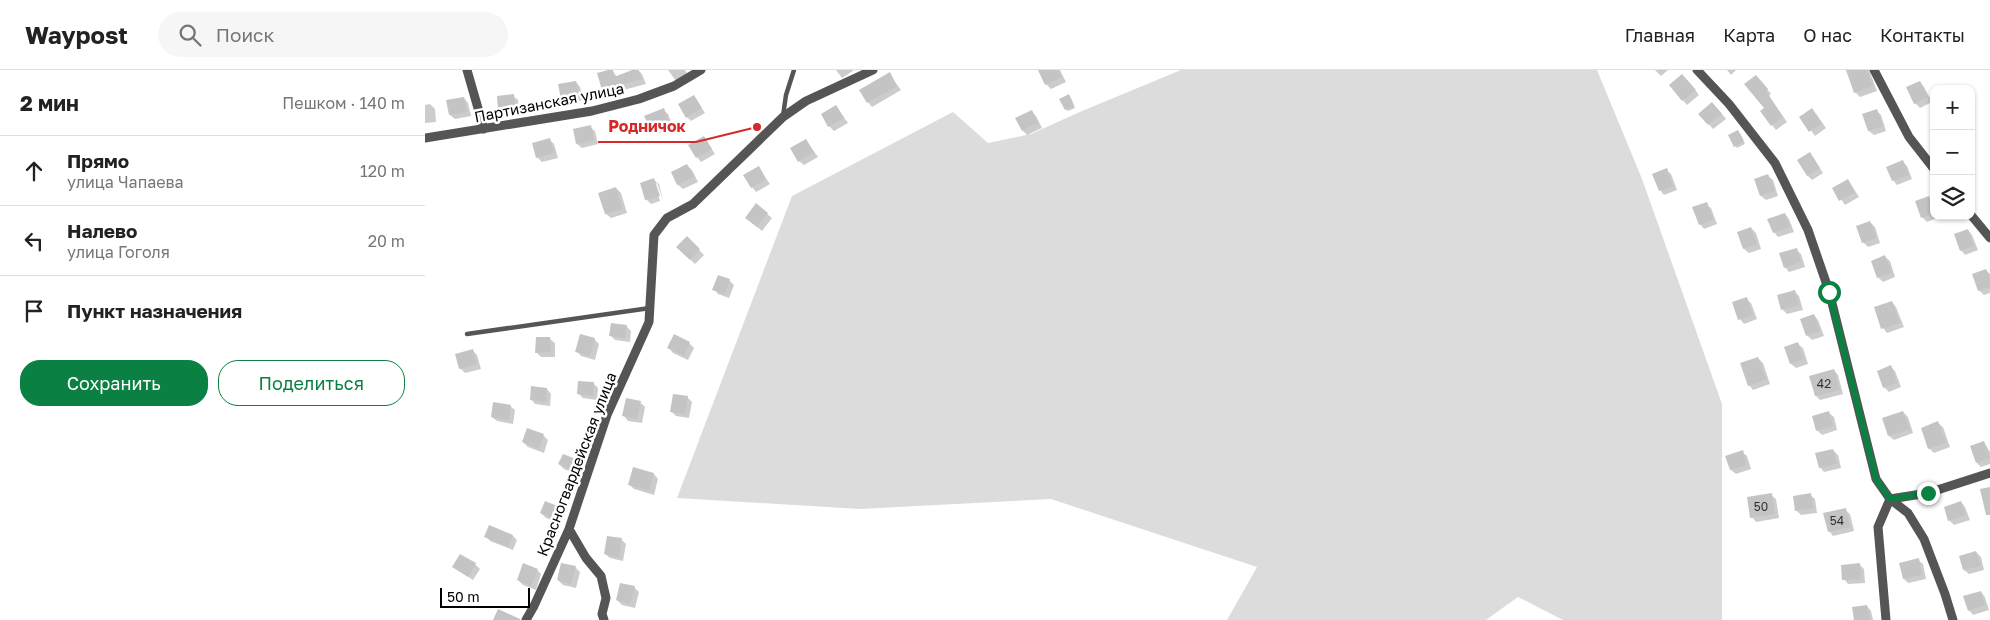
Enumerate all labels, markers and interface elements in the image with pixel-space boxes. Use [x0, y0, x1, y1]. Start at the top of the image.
search box [158, 12, 508, 57]
text: Waypost [25, 20, 128, 49]
icon: search [176, 21, 204, 49]
text: Поиск [216, 23, 274, 46]
text: Главная [1625, 24, 1695, 46]
text: Карта [1723, 24, 1775, 46]
text: О нас [1803, 24, 1852, 46]
text: Контакты [1880, 24, 1965, 46]
street label: Партизанская улица [473, 79, 625, 125]
map controls [1930, 85, 1975, 220]
button: + [1930, 85, 1975, 130]
text: 2 мин [20, 90, 79, 116]
text: Пешком · 140 m [282, 93, 405, 113]
callout: Родничок [598, 111, 696, 142]
text: Родничок [608, 116, 687, 136]
button: − [1930, 130, 1975, 175]
text: Прямо [67, 149, 129, 172]
icon: ahead [20, 157, 48, 185]
text: 120 m [360, 161, 405, 181]
text: улица Чапаева [67, 172, 184, 192]
button: layers [1930, 175, 1975, 220]
text: Налево [67, 219, 137, 242]
icon: left [20, 227, 48, 255]
text: 20 m [368, 231, 405, 251]
text: улица Гоголя [67, 242, 170, 262]
route start [1818, 281, 1841, 304]
icon: arrive [20, 297, 48, 325]
text: Пункт назначения [67, 299, 242, 322]
button: Сохранить [20, 360, 208, 406]
button: Поделиться [218, 360, 405, 406]
street label: Красногвардейская улица [533, 369, 619, 559]
house number: 42 [1817, 376, 1831, 391]
route end [1917, 482, 1940, 505]
house number: 50 [1754, 499, 1768, 514]
house number: 54 [1830, 513, 1844, 528]
scale bar [440, 585, 530, 608]
text: 50 m [447, 588, 480, 605]

